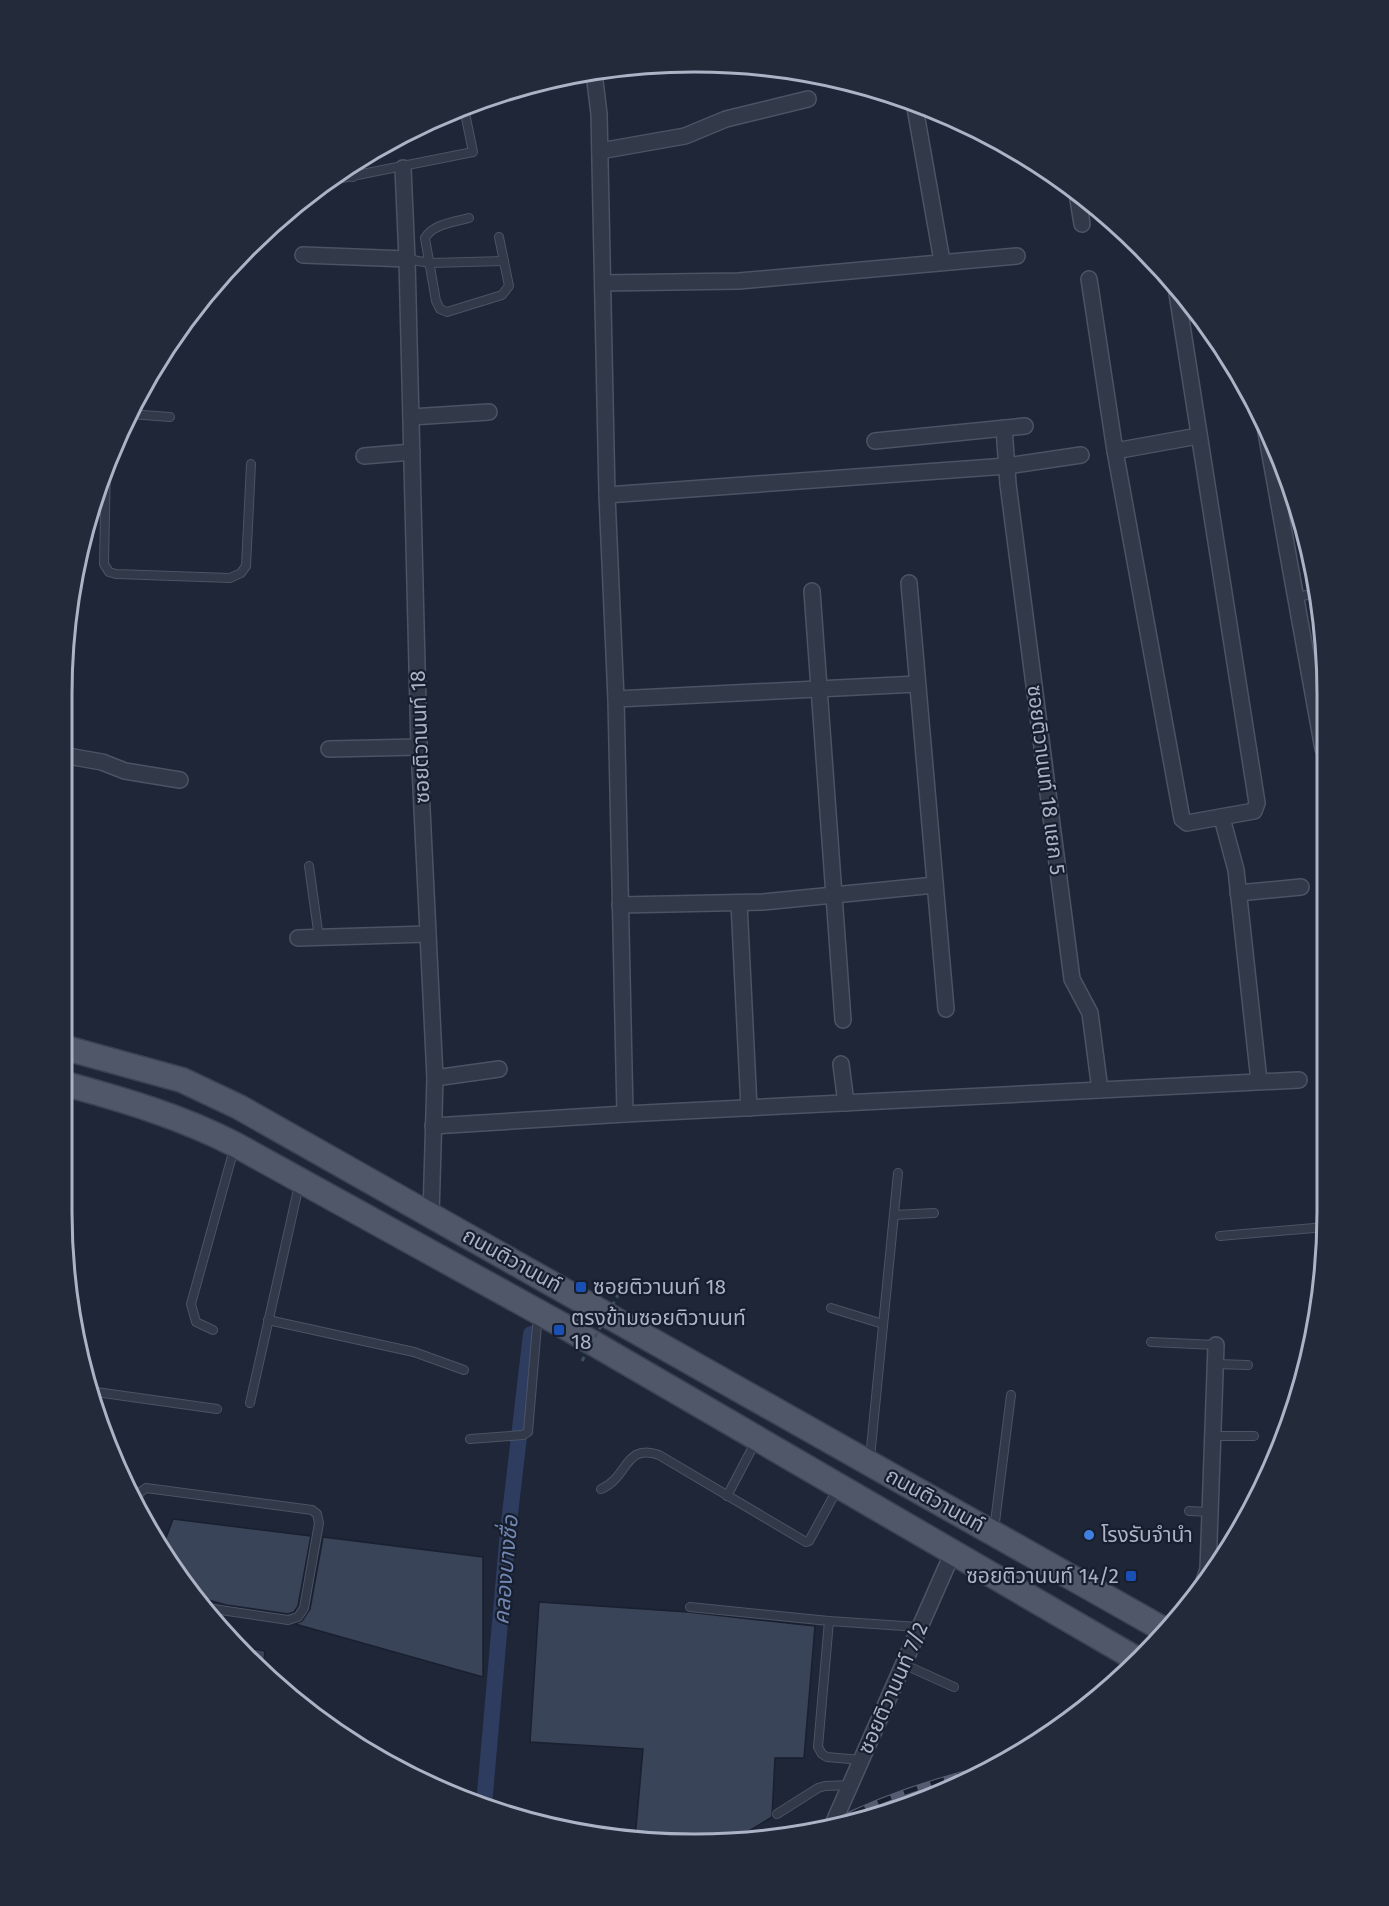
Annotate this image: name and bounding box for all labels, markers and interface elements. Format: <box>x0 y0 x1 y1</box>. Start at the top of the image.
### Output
street label: ซอยติวานนท์ 18 <box>405 670 435 804</box>
street label: ซอยติวานนท์ 18 แยก 5 <box>1021 684 1071 876</box>
street label: ถนนติวานนท์ <box>458 1222 566 1298</box>
place label: ซอยติวานนท์ 18 <box>593 1274 726 1300</box>
marker: ซอยติวานนท์ 18 <box>574 1280 588 1294</box>
place label: ตรงข้ามซอยติวานนท์ 18 <box>571 1305 746 1355</box>
marker: ตรงข้ามซอยติวานนท์ 18 <box>552 1323 566 1337</box>
street label: ถนนติวานนท์ <box>881 1462 989 1538</box>
water label: คลองบางซื่อ <box>485 1513 524 1626</box>
place label: โรงรับจำนำ <box>1101 1522 1193 1548</box>
marker: โรงรับจำนำ <box>1082 1528 1096 1542</box>
place label: ซอยติวานนท์ 14/2 <box>966 1563 1119 1589</box>
marker: ซอยติวานนท์ 14/2 <box>1124 1569 1138 1583</box>
street label: ซอยติวานนท์ 7/2 <box>852 1618 934 1758</box>

